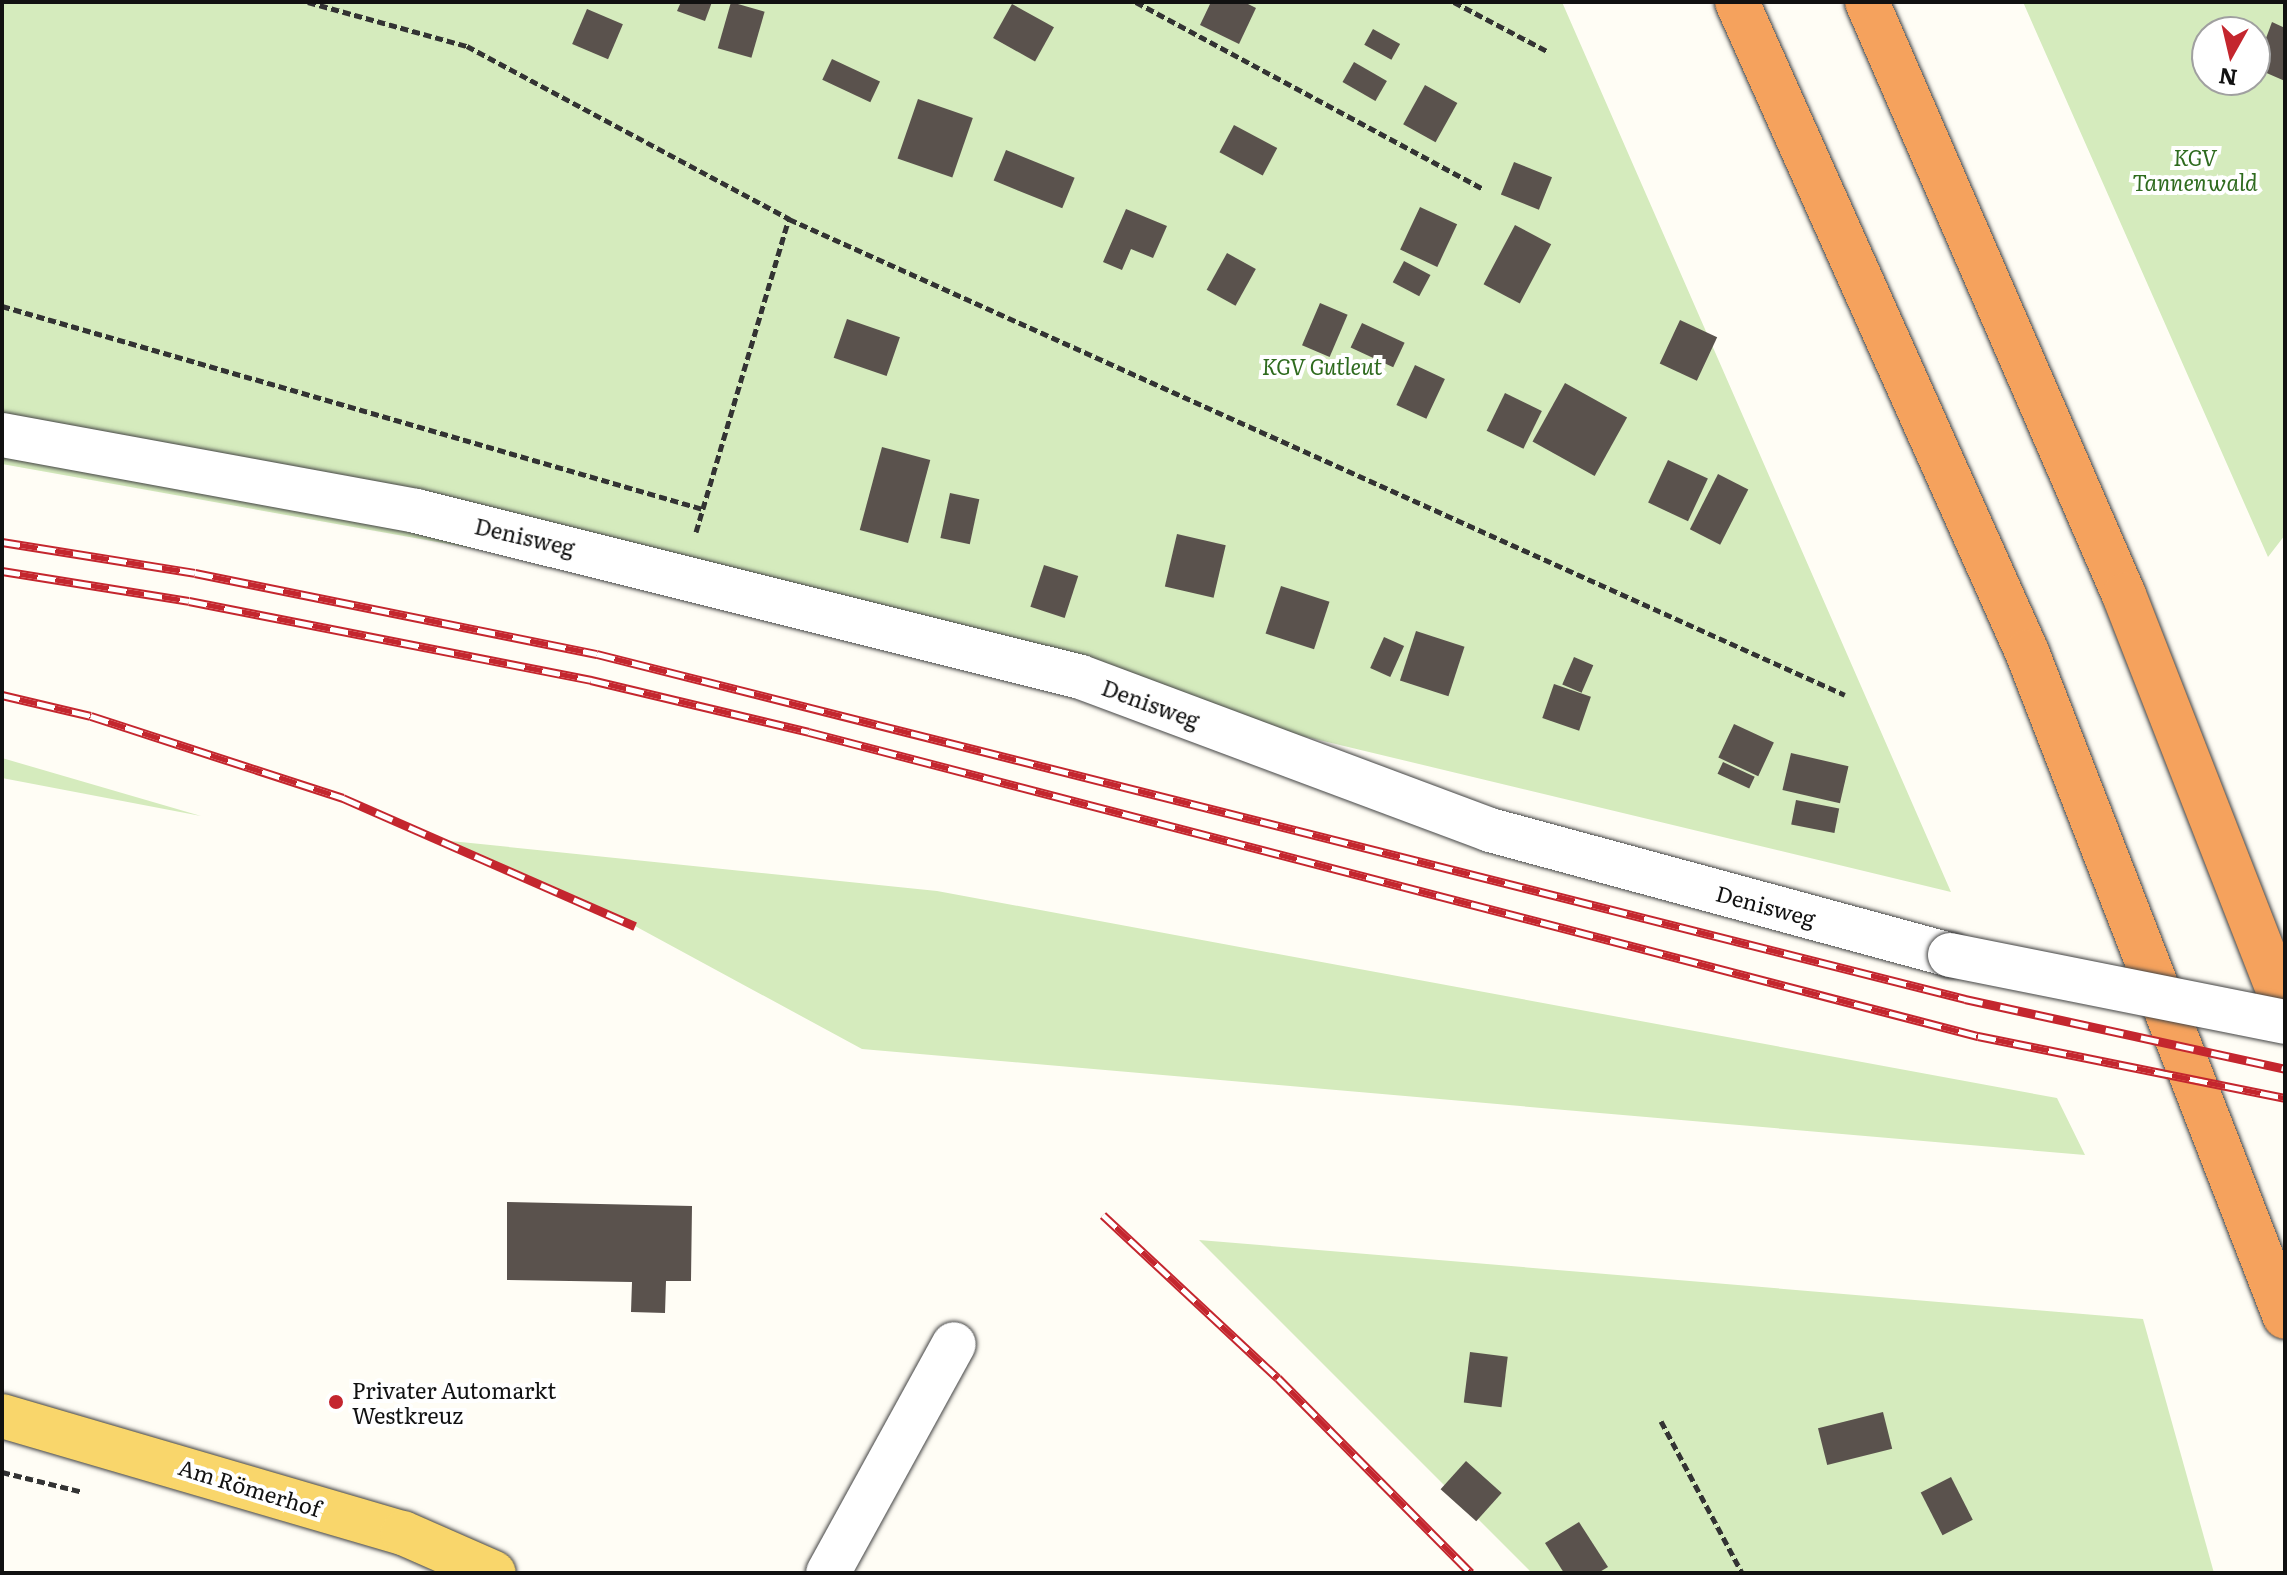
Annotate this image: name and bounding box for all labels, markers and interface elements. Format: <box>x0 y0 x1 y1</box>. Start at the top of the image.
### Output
north arrow <box>2191 16 2271 96</box>
text: N <box>2216 61 2239 96</box>
park label: KGV Tannenwald <box>2132 143 2258 194</box>
park label: KGV Gutleut <box>1262 353 1382 379</box>
street label: Denisweg <box>472 512 578 560</box>
street label: Denisweg <box>1098 673 1204 733</box>
street label: Denisweg <box>1713 879 1819 931</box>
place label: Privater Automarkt Westkreuz <box>352 1376 556 1428</box>
marker: Privater Automarkt Westkreuz <box>327 1393 345 1411</box>
street label: Am Römerhof <box>176 1453 324 1521</box>

